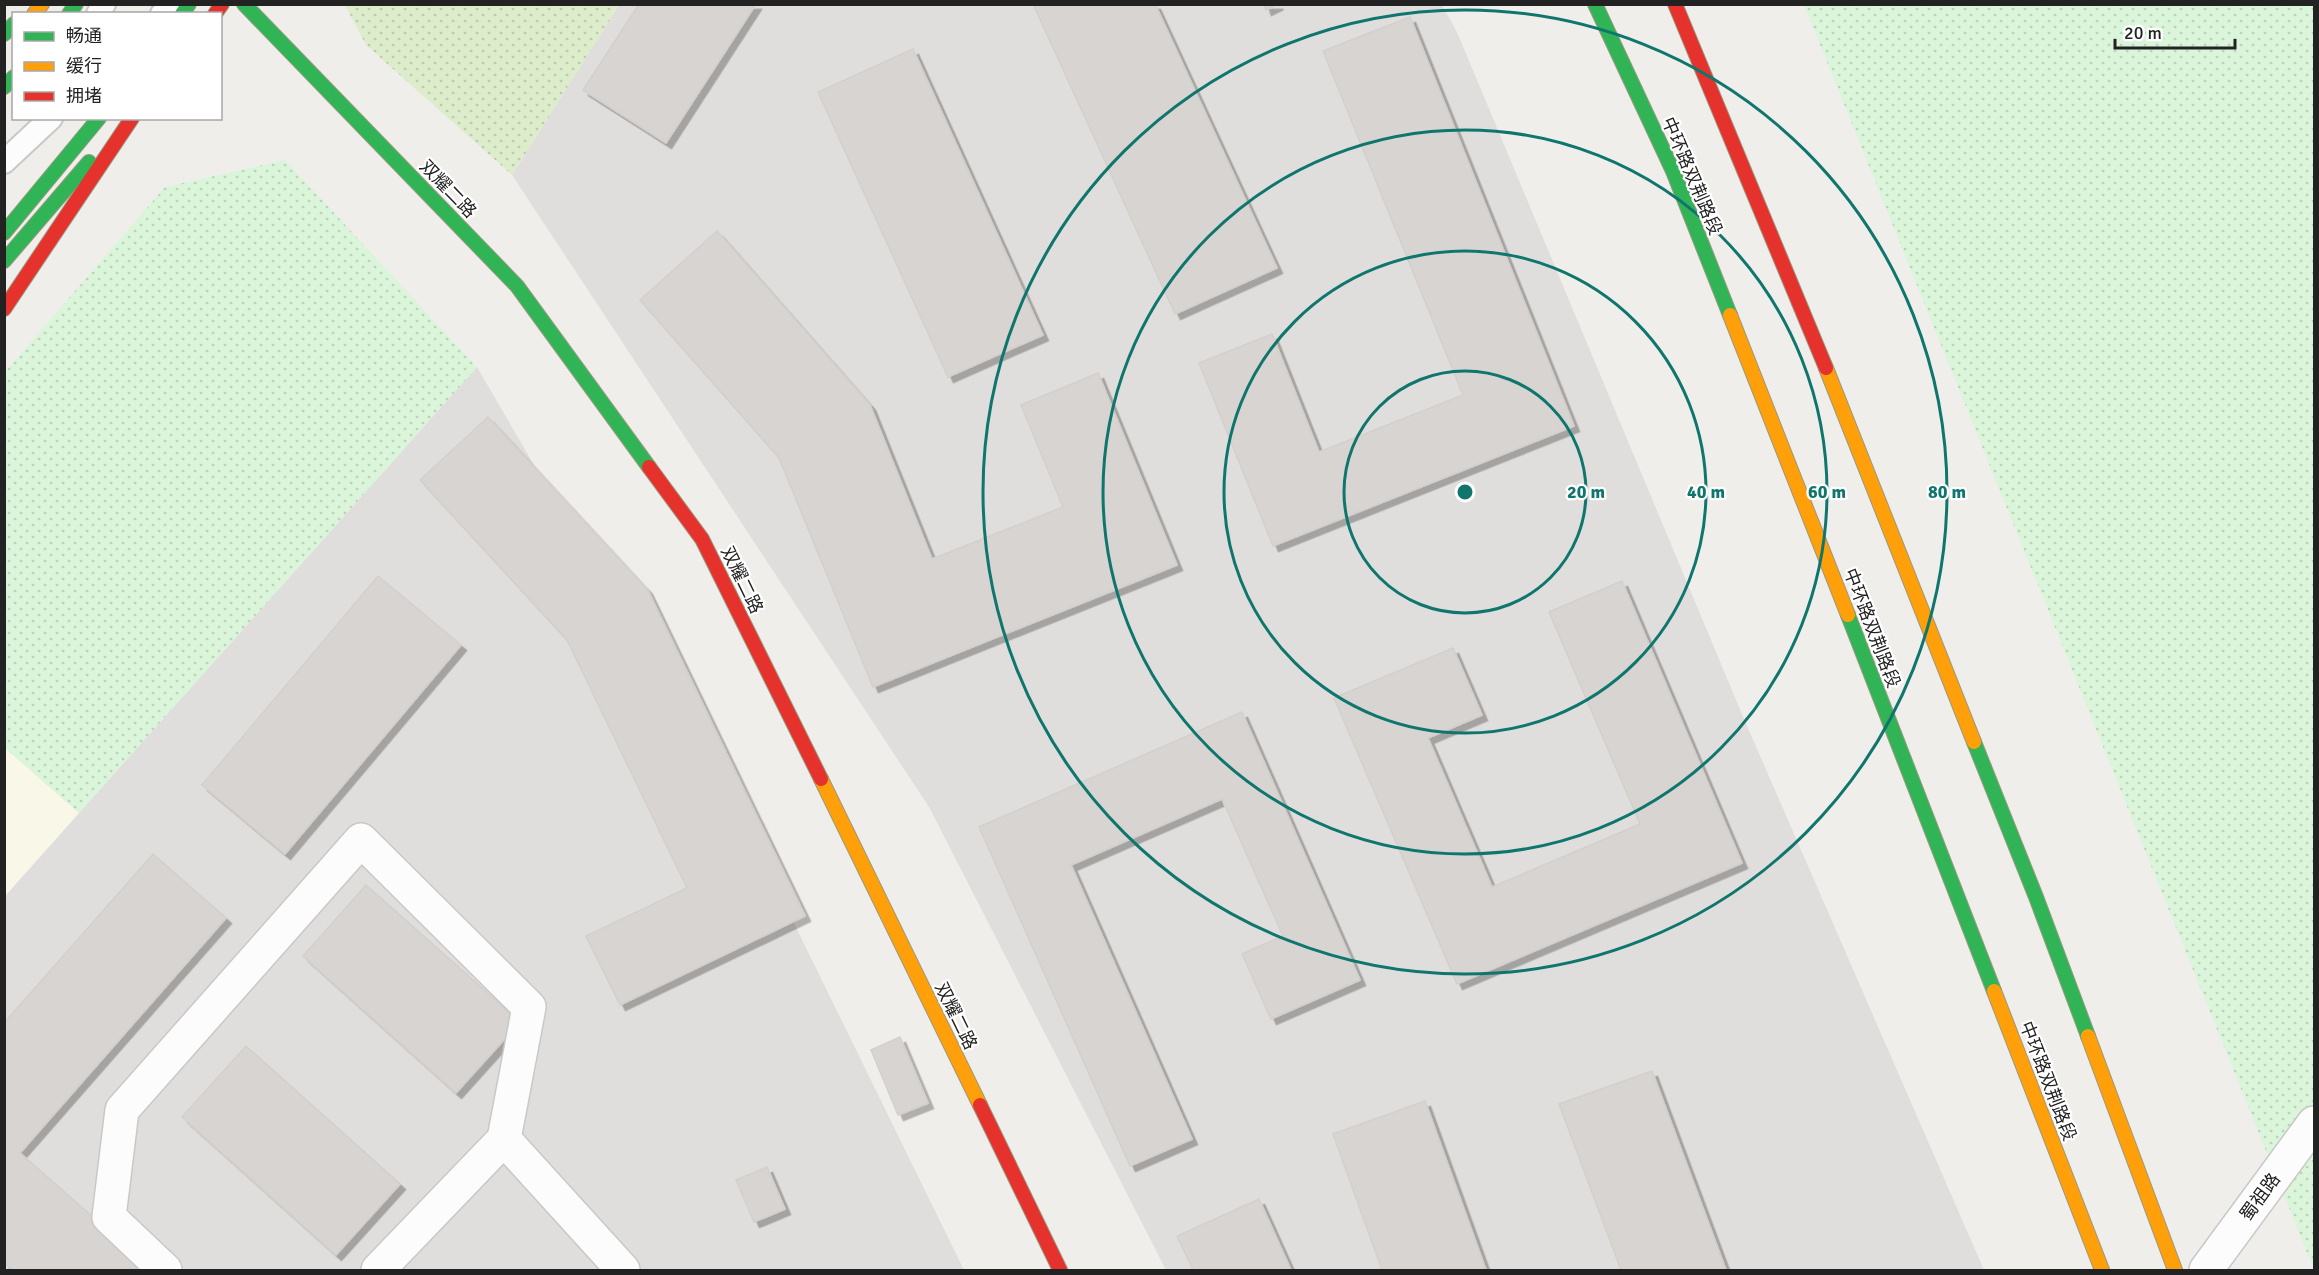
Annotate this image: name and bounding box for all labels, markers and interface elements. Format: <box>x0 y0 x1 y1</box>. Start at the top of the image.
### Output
legend <box>12 12 222 120</box>
scale bar <box>2115 12 2235 50</box>
text: 20 m <box>2124 22 2162 44</box>
text: 畅通 <box>66 25 102 47</box>
text: 缓行 <box>66 55 102 77</box>
text: 拥堵 <box>66 85 102 107</box>
street label: 中环路双荆路段 <box>1657 114 1727 238</box>
street label: 双耀二路 <box>415 155 481 223</box>
text: 20 m <box>1567 481 1605 503</box>
text: 40 m <box>1687 481 1725 503</box>
text: 60 m <box>1808 481 1846 503</box>
text: 80 m <box>1928 481 1966 503</box>
centre of rings <box>1455 482 1475 502</box>
street label: 双耀二路 <box>716 543 768 617</box>
street label: 中环路双荆路段 <box>1839 565 1905 691</box>
street label: 双耀二路 <box>930 979 982 1053</box>
street label: 中环路双荆路段 <box>2015 1018 2081 1144</box>
street label: 蜀祖路 <box>2235 1169 2285 1225</box>

